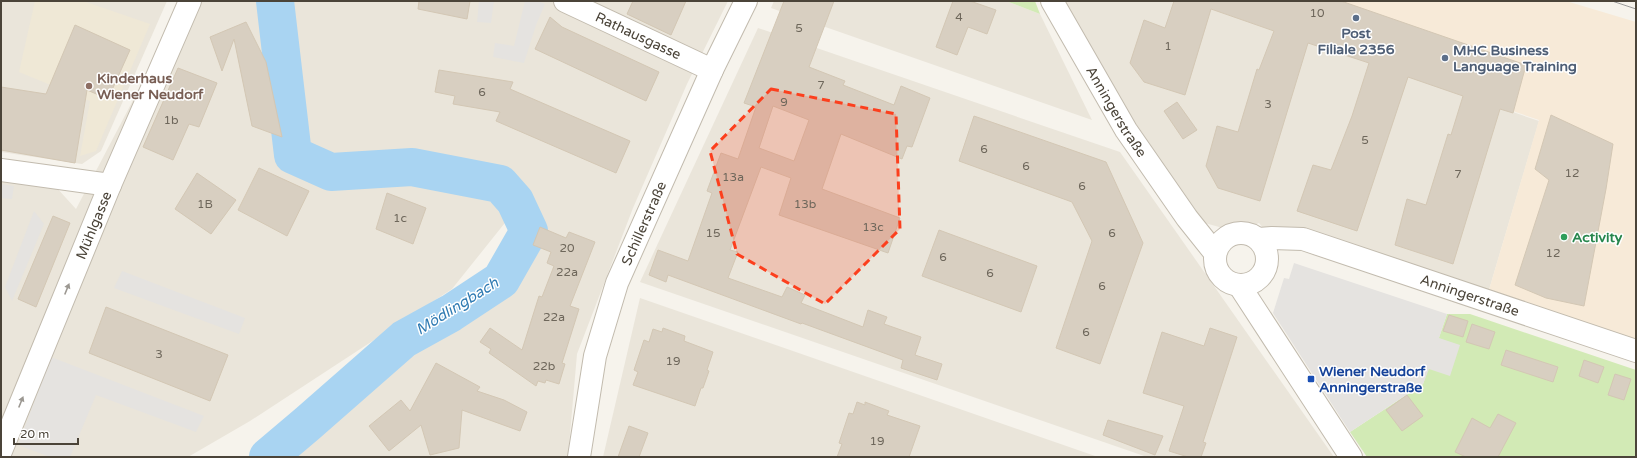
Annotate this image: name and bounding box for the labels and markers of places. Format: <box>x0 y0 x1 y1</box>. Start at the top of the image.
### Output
marker: Post Filiale 2356 <box>1351 13 1361 23</box>
place label: Post Filiale 2356 <box>1318 25 1395 58</box>
place label: MHC Business Language Training <box>1453 42 1577 75</box>
marker: MHC Business Language Training <box>1440 53 1450 63</box>
place label: Kinderhaus Wiener Neudorf <box>97 70 204 103</box>
marker: Kinderhaus Wiener Neudorf <box>84 81 94 91</box>
place label: Activity <box>1572 229 1623 246</box>
marker: Activity <box>1559 232 1569 242</box>
place label: Wiener Neudorf Anningerstraße <box>1319 363 1426 396</box>
marker: Wiener Neudorf Anningerstraße <box>1306 374 1316 384</box>

